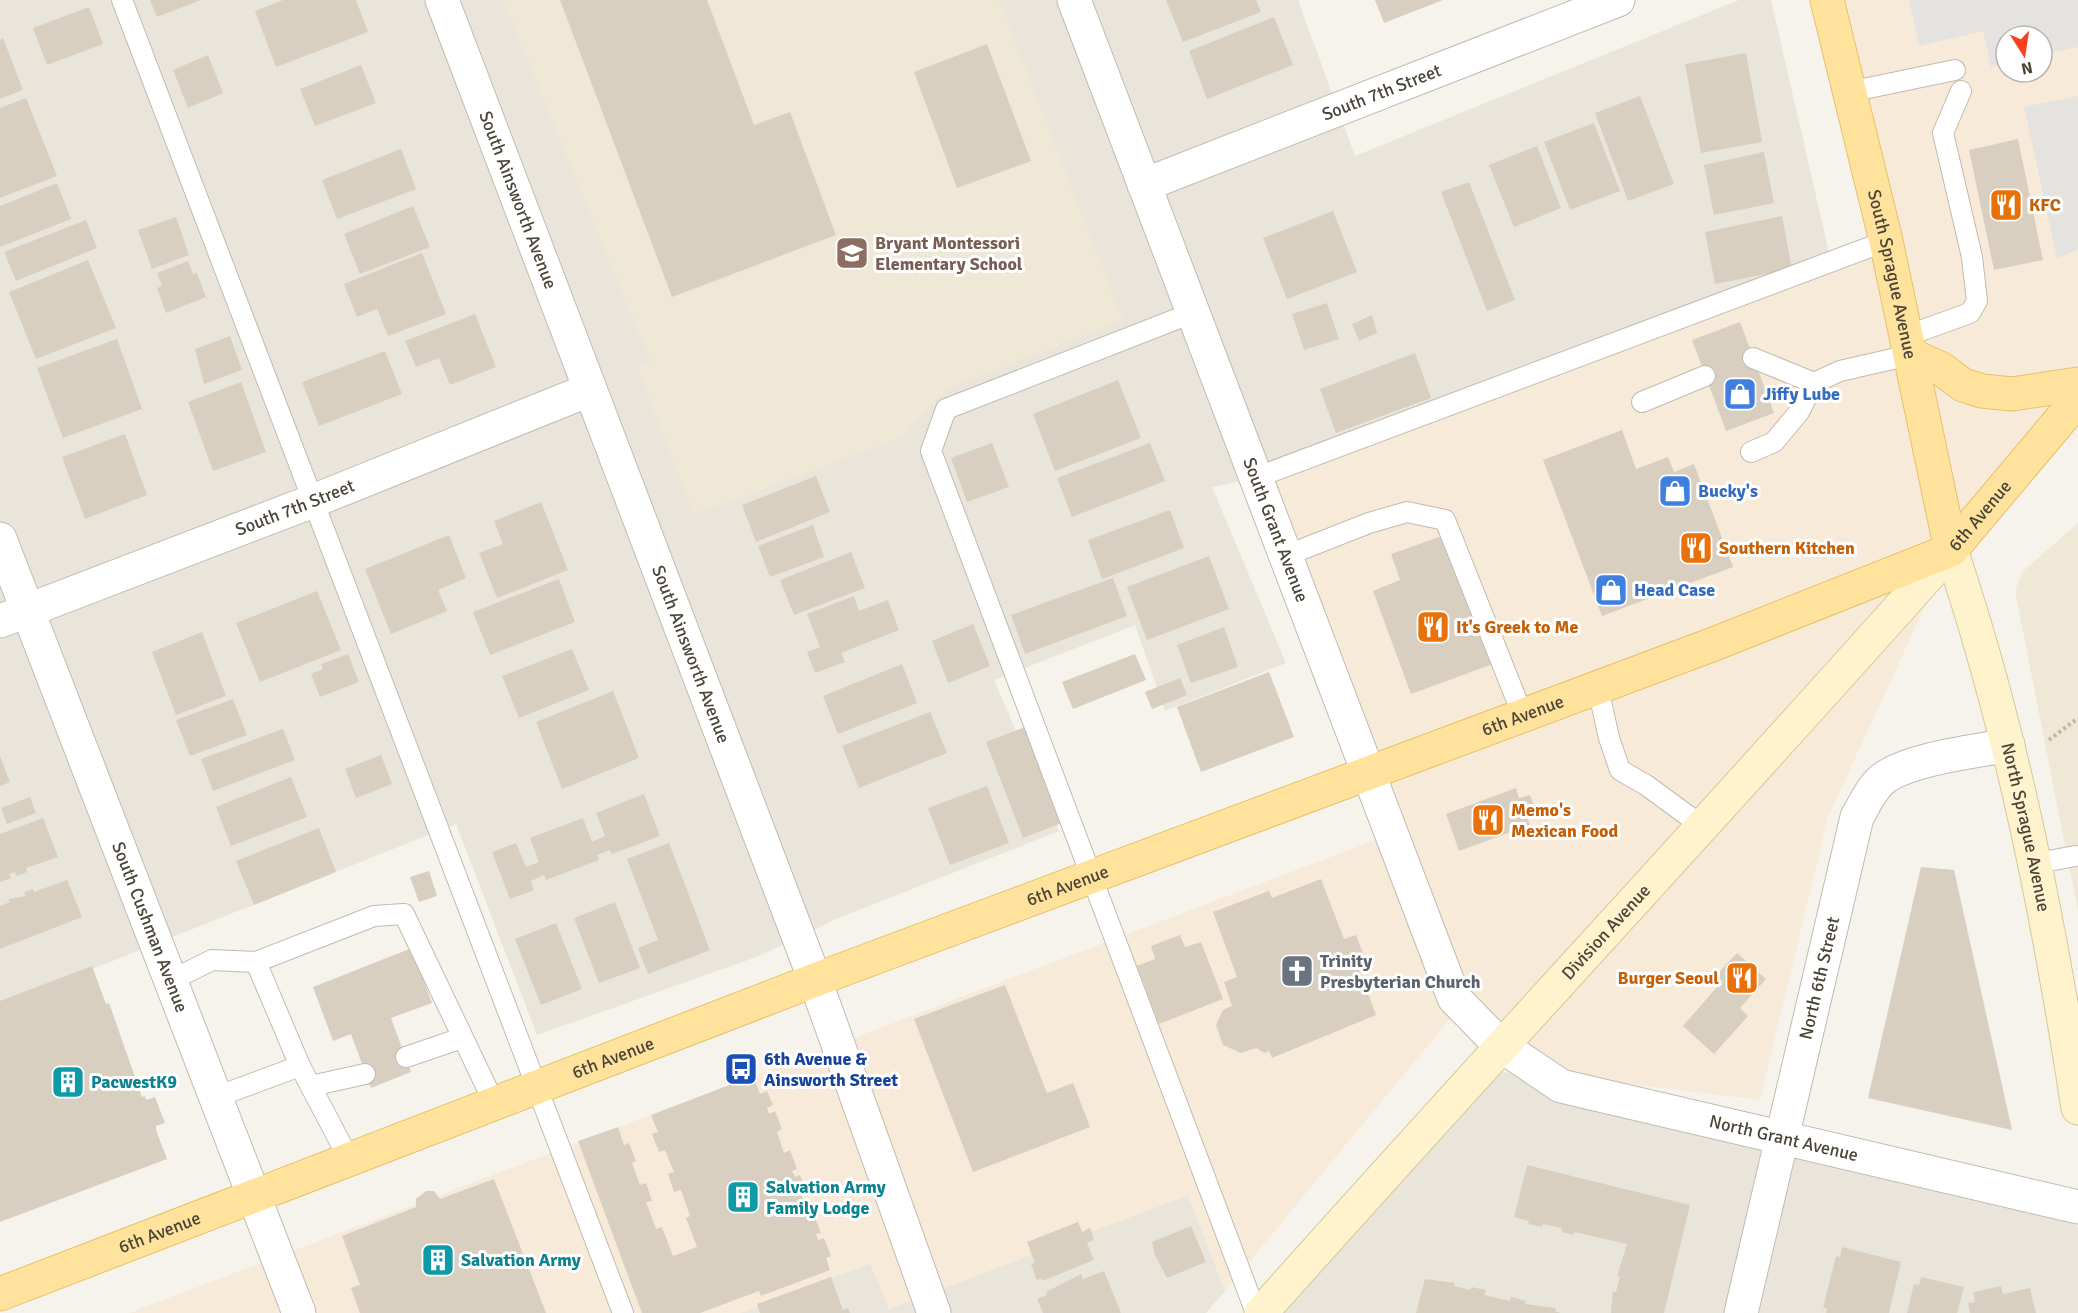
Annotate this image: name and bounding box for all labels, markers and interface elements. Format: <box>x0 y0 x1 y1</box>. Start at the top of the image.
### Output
north arrow <box>1994 24 2054 84</box>
text: N <box>2019 57 2034 79</box>
street label: South 7th Street <box>1319 59 1444 125</box>
street label: South Ainsworth Avenue <box>474 108 562 292</box>
street label: South Sprague Avenue <box>1863 187 1922 361</box>
restaurant icon: KFC <box>1988 187 2024 223</box>
place label: KFC <box>2029 194 2061 216</box>
place label: Bryant Montessori Elementary School <box>875 232 1023 275</box>
school or university icon: Bryant Montessori Elementary School <box>834 235 870 271</box>
shop icon: Jiffy Lube <box>1722 376 1758 412</box>
place label: Jiffy Lube <box>1763 383 1840 405</box>
street label: South Grant Avenue <box>1238 454 1313 605</box>
shop icon: Bucky's <box>1657 473 1693 509</box>
street label: South 7th Street <box>232 474 358 541</box>
street label: 6th Avenue <box>1944 476 2016 556</box>
place label: Bucky's <box>1698 480 1758 502</box>
restaurant icon: Southern Kitchen <box>1678 530 1714 566</box>
place label: Southern Kitchen <box>1719 537 1855 559</box>
street label: South Ainsworth Avenue <box>647 562 735 746</box>
shop icon: Head Case <box>1593 572 1629 608</box>
place label: Head Case <box>1634 579 1715 601</box>
restaurant icon: It's Greek to Me <box>1415 609 1451 645</box>
place label: It's Greek to Me <box>1456 616 1578 638</box>
street label: 6th Avenue <box>1479 690 1567 741</box>
street label: North Sprague Avenue <box>1996 740 2055 914</box>
place label: Memo's Mexican Food <box>1511 799 1619 842</box>
restaurant icon: Memo's Mexican Food <box>1470 802 1506 838</box>
street label: South Cushman Avenue <box>107 839 193 1016</box>
street label: 6th Avenue <box>1023 860 1112 911</box>
street label: Division Avenue <box>1557 880 1655 984</box>
street label: North 6th Street <box>1794 914 1844 1042</box>
place label: Trinity Presbyterian Church <box>1320 950 1481 993</box>
church icon: Trinity Presbyterian Church <box>1279 953 1315 989</box>
restaurant icon: Burger Seoul <box>1724 960 1760 996</box>
place label: Burger Seoul <box>1618 967 1719 989</box>
street label: 6th Avenue <box>569 1032 657 1084</box>
place label: 6th Avenue & Ainsworth Street <box>764 1048 898 1091</box>
bus stop icon: 6th Avenue & Ainsworth Street <box>723 1051 759 1087</box>
building icon: PacwestK9 <box>50 1064 86 1100</box>
place label: PacwestK9 <box>91 1071 177 1093</box>
street label: North Grant Avenue <box>1707 1110 1861 1166</box>
place label: Salvation Army Family Lodge <box>766 1176 886 1219</box>
building icon: Salvation Army Family Lodge <box>725 1179 761 1215</box>
street label: 6th Avenue <box>115 1207 204 1258</box>
building icon: Salvation Army <box>420 1242 456 1278</box>
place label: Salvation Army <box>461 1249 581 1271</box>

